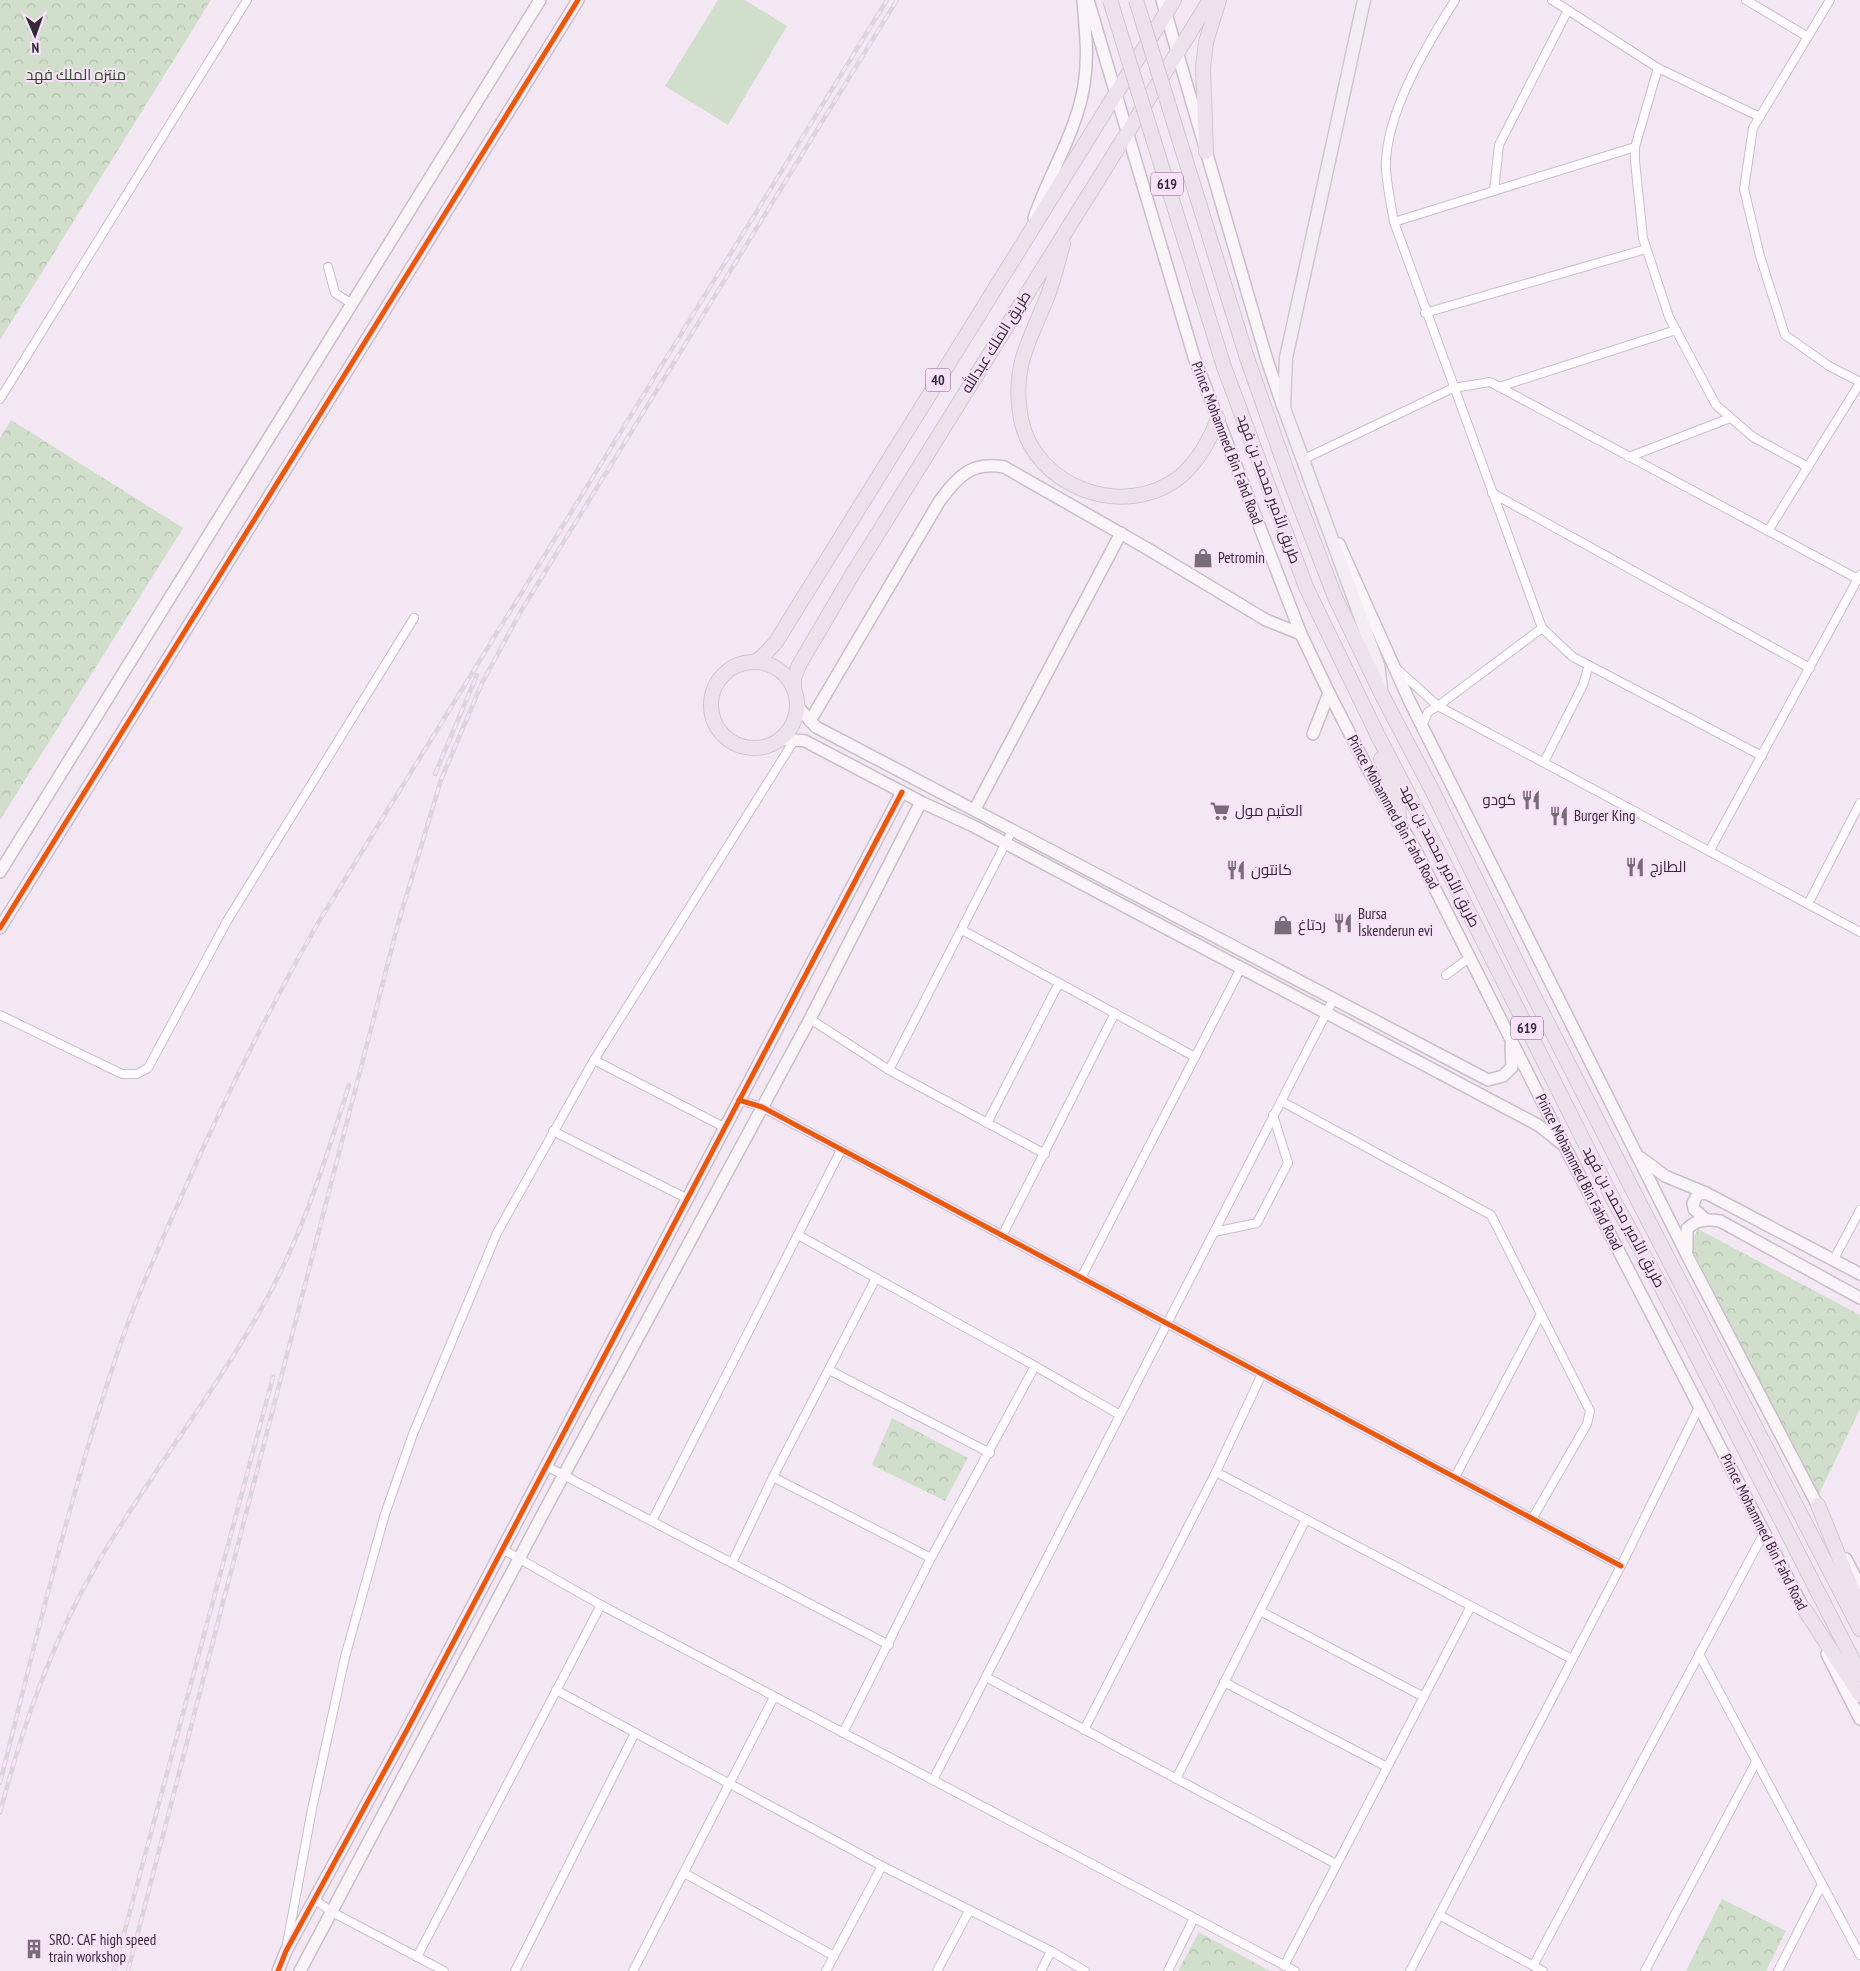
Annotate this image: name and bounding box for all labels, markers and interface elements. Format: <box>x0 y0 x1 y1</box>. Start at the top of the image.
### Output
north arrow <box>10 10 60 60</box>
text: N <box>31 39 40 57</box>
park label: منتزه الملك فهد <box>26 65 126 85</box>
road number: 619 <box>1151 172 1183 195</box>
street label: طريق الملك عبدالله <box>957 287 1035 397</box>
street label: Prince Mohammed Bin Fahd Road <box>1188 359 1267 527</box>
road number: 40 <box>926 368 950 392</box>
street label: طريق الأمير محمد بن فهد <box>1233 412 1305 566</box>
shop icon: Petromin <box>1192 547 1214 569</box>
place label: Petromin <box>1218 548 1265 567</box>
street label: Prince Mohammed Bin Fahd Road <box>1343 732 1444 892</box>
street label: طريق الأمير محمد بن فهد <box>1395 781 1485 931</box>
restaurant icon: كودو <box>1520 789 1542 811</box>
place label: كودو <box>1483 790 1516 809</box>
supermarket icon: العثيم مول <box>1209 800 1231 822</box>
place label: العثيم مول <box>1235 801 1303 821</box>
restaurant icon: Burger King <box>1548 805 1570 827</box>
place label: Burger King <box>1574 806 1635 825</box>
restaurant icon: الطازج <box>1624 856 1646 878</box>
place label: الطازج <box>1650 857 1686 878</box>
restaurant icon: كانتون <box>1225 859 1247 881</box>
place label: كانتون <box>1251 860 1292 880</box>
place label: Bursa İskenderun evi <box>1358 904 1433 940</box>
restaurant icon: Bursa İskenderun evi <box>1332 912 1354 934</box>
shop icon: ردتاغ <box>1272 914 1294 936</box>
place label: ردتاغ <box>1298 915 1326 936</box>
road number: 619 <box>1511 1016 1543 1040</box>
street label: Prince Mohammed Bin Fahd Road <box>1532 1090 1627 1253</box>
street label: طريق الأمير محمد بن فهد <box>1578 1143 1670 1291</box>
street label: Prince Mohammed Bin Fahd Road <box>1717 1450 1812 1613</box>
place label: SRO: CAF high speed train workshop <box>49 1930 156 1966</box>
building icon: SRO: CAF high speed train workshop <box>23 1938 45 1960</box>

